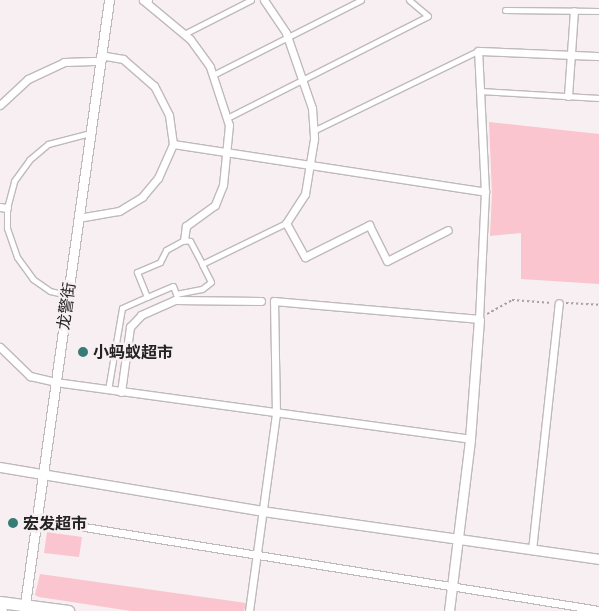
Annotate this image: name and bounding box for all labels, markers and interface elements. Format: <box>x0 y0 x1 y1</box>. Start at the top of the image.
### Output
street label: 龙警街 <box>53 281 79 331</box>
place label: 小蚂蚁超市 <box>93 342 173 362</box>
marker: 小蚂蚁超市 <box>77 346 89 358</box>
place label: 宏发超市 <box>23 513 87 533</box>
marker: 宏发超市 <box>7 517 19 529</box>

